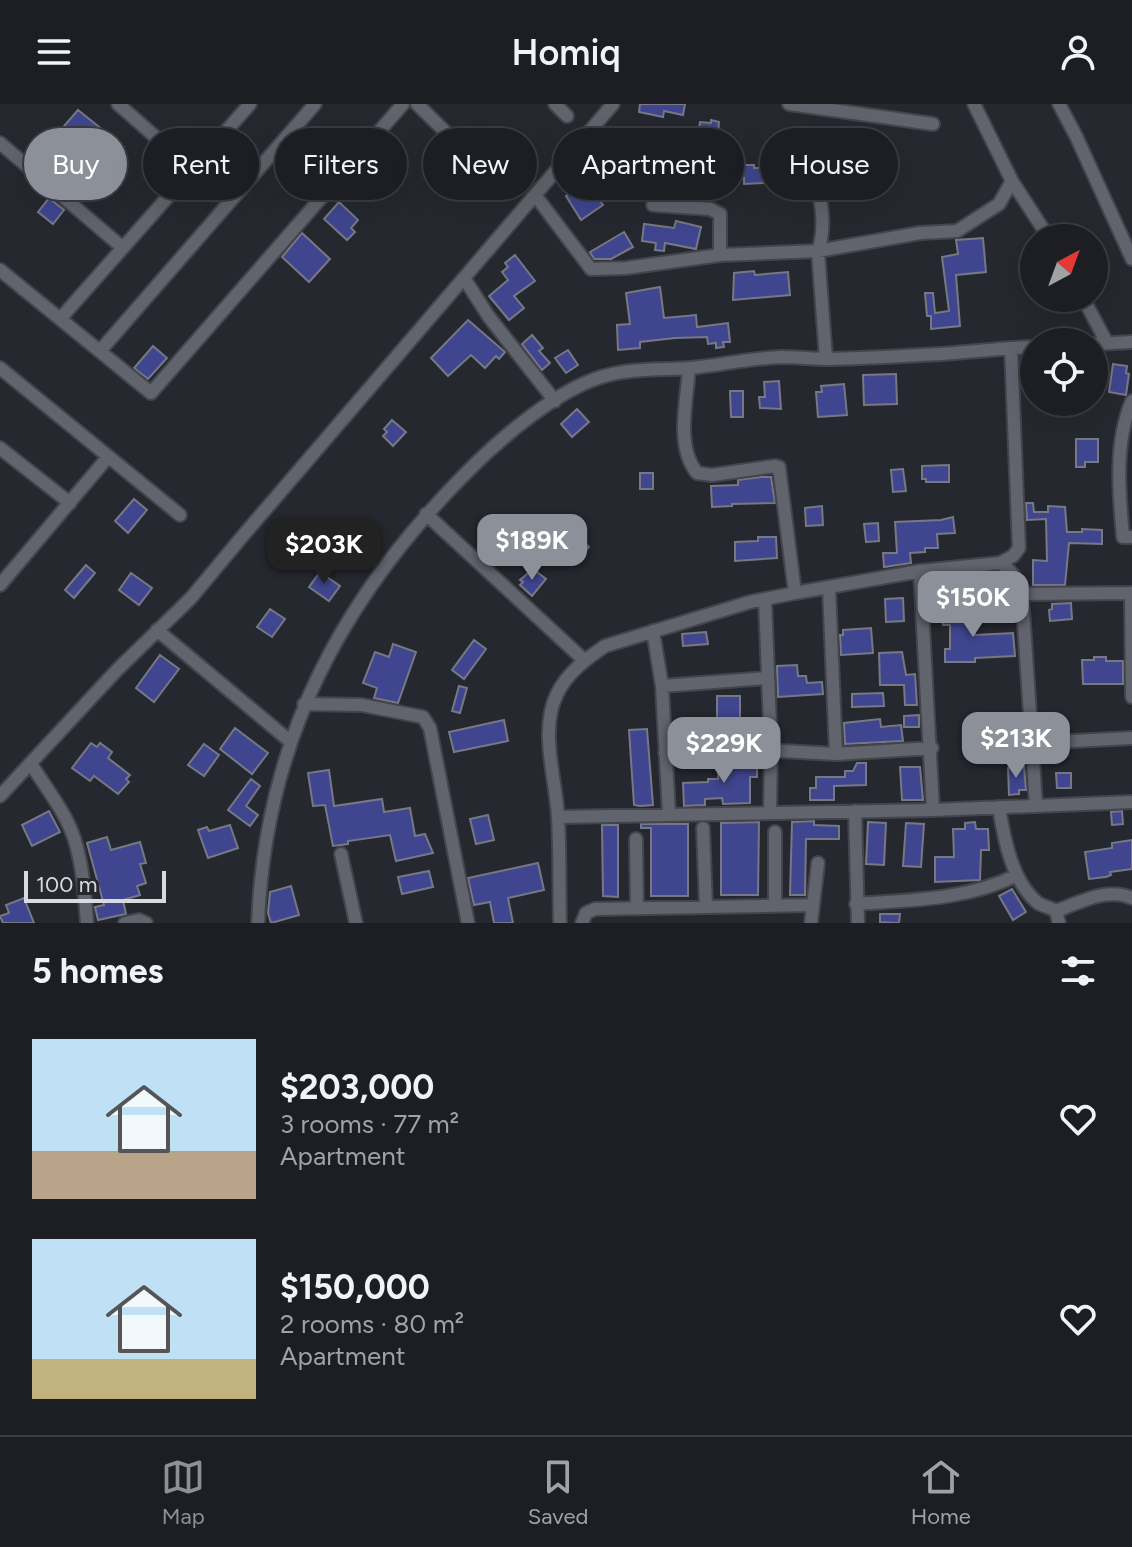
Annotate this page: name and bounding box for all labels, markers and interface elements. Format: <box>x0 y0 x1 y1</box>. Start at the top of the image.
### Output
icon: menu <box>32 30 76 74</box>
icon: person <box>1056 30 1100 74</box>
text: Homiq <box>511 31 621 74</box>
chip: Buy <box>24 128 127 200</box>
chip: Rent <box>143 128 259 200</box>
chip: Filters <box>275 128 407 200</box>
chip: New <box>423 128 537 200</box>
chip: Apartment <box>553 128 744 200</box>
chip: House <box>760 128 898 200</box>
north arrow <box>1020 224 1108 312</box>
map controls <box>1020 224 1108 416</box>
button: locate <box>1020 328 1108 416</box>
pin: $189K <box>476 514 588 582</box>
pin: $203K <box>268 518 380 586</box>
text: $189K <box>495 524 569 556</box>
text: $203K <box>285 528 363 560</box>
pin: $150K <box>917 571 1029 639</box>
text: $150K <box>936 581 1010 613</box>
pin: $213K <box>960 712 1072 780</box>
pin: $229K <box>668 717 780 785</box>
text: $213K <box>980 722 1052 754</box>
text: $229K <box>686 727 762 759</box>
scale bar <box>24 867 166 903</box>
text: 100 m <box>36 871 97 898</box>
icon: filters <box>1056 949 1100 993</box>
text: 5 homes <box>32 951 163 992</box>
text: $203,000 <box>280 1067 434 1108</box>
icon: home <box>96 1071 192 1167</box>
icon: heart <box>1056 1097 1100 1141</box>
text: 3 rooms · 77 m² <box>280 1108 459 1140</box>
text: Apartment <box>280 1140 406 1172</box>
text: $150,000 <box>280 1267 430 1308</box>
icon: home <box>96 1271 192 1367</box>
icon: heart <box>1056 1297 1100 1341</box>
text: 2 rooms · 80 m² <box>280 1308 464 1340</box>
text: Apartment <box>280 1340 406 1372</box>
tab: Map <box>161 1455 205 1530</box>
tab: Saved <box>528 1455 588 1530</box>
tab: Home <box>911 1455 971 1530</box>

